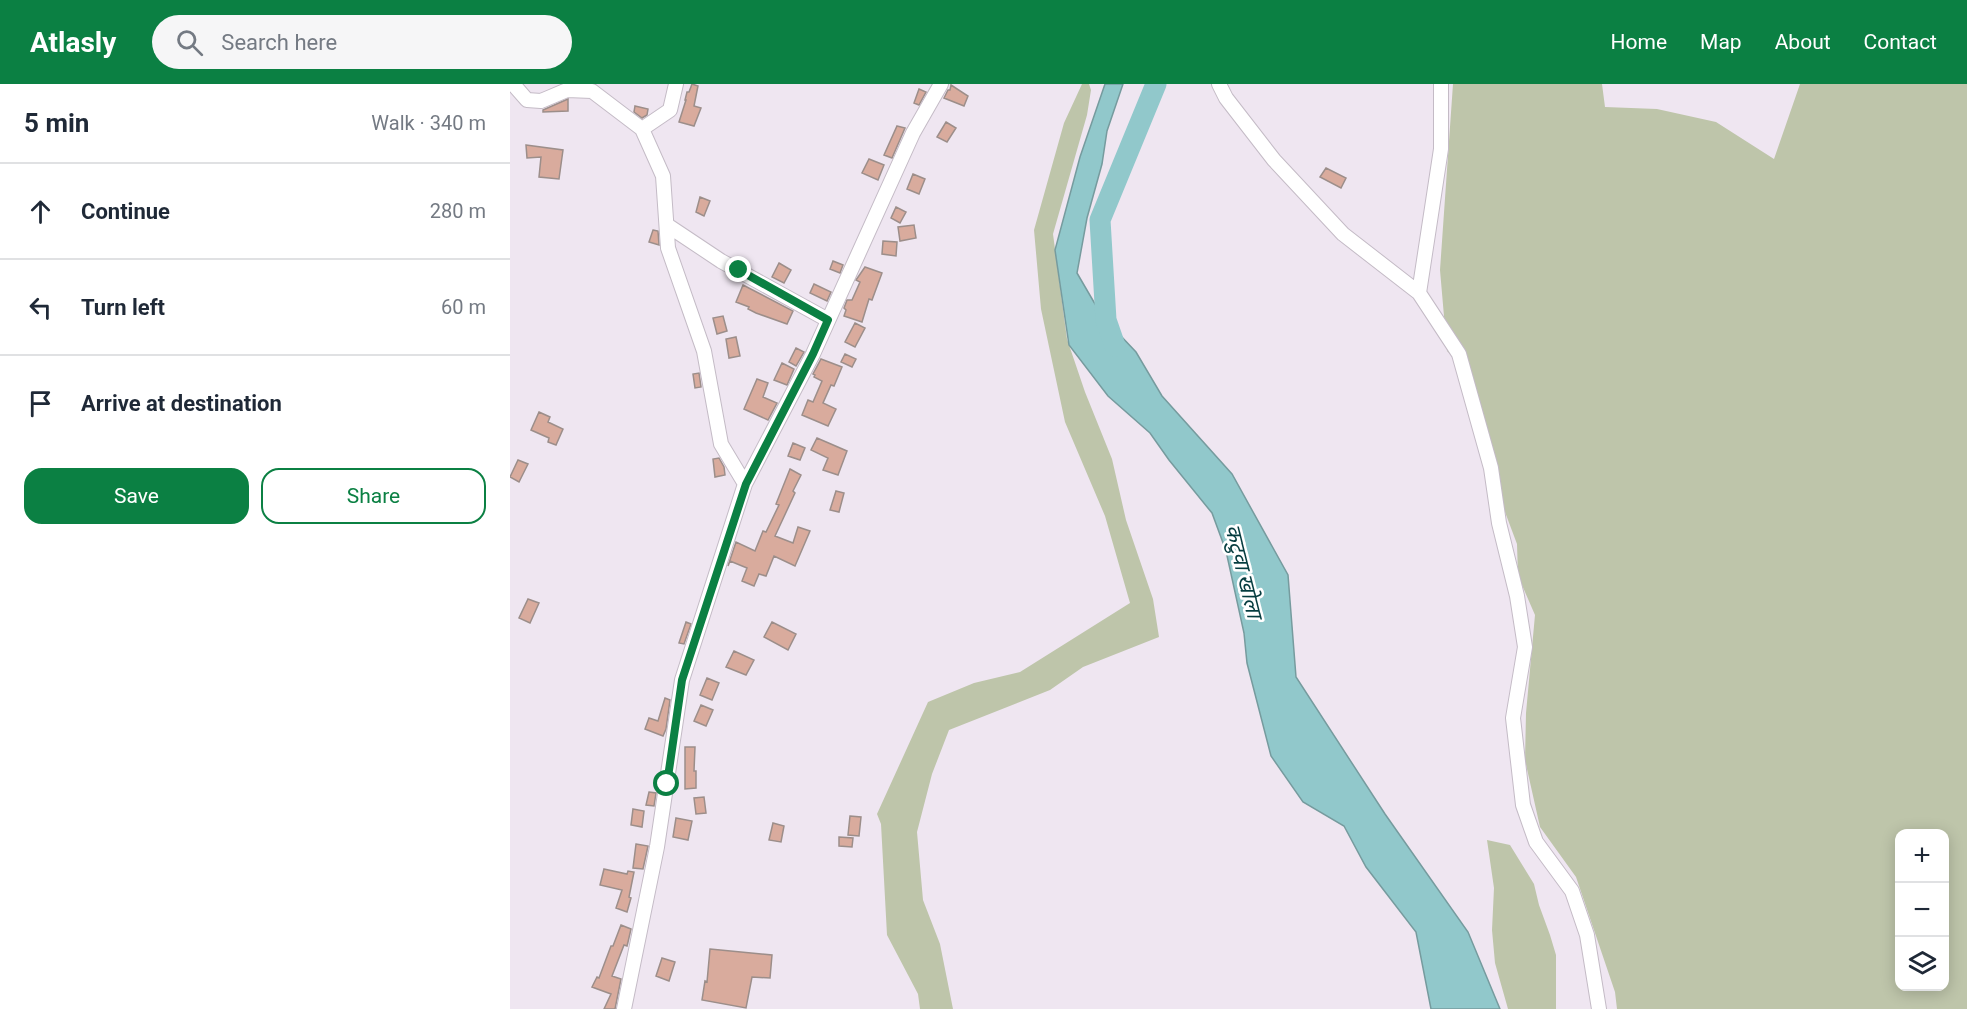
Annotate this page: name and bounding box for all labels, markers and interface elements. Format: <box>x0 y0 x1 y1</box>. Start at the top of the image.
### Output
search box <box>152 15 572 69</box>
text: Atlasly <box>30 26 116 59</box>
icon: search <box>173 26 206 59</box>
text: Search here <box>221 30 337 55</box>
text: Home <box>1611 30 1667 54</box>
text: Map <box>1700 30 1742 54</box>
text: About <box>1775 30 1831 54</box>
text: Contact <box>1864 30 1937 54</box>
text: 5 min <box>24 108 89 138</box>
text: Walk · 340 m <box>371 111 486 135</box>
icon: ahead <box>24 195 57 228</box>
text: Continue <box>81 199 170 224</box>
text: 280 m <box>430 199 486 223</box>
route end <box>725 256 751 282</box>
icon: left <box>24 291 57 324</box>
text: Turn left <box>81 295 165 320</box>
text: 60 m <box>441 295 486 319</box>
icon: arrive <box>24 387 57 420</box>
text: Arrive at destination <box>81 391 282 416</box>
button: Save <box>24 468 249 524</box>
button: Share <box>261 468 486 524</box>
water label: कटुवा खोला <box>1219 522 1268 625</box>
route start <box>653 770 679 796</box>
map controls <box>1895 829 1949 991</box>
button: + <box>1895 829 1949 883</box>
button: − <box>1895 883 1949 937</box>
button: layers <box>1895 937 1949 991</box>

